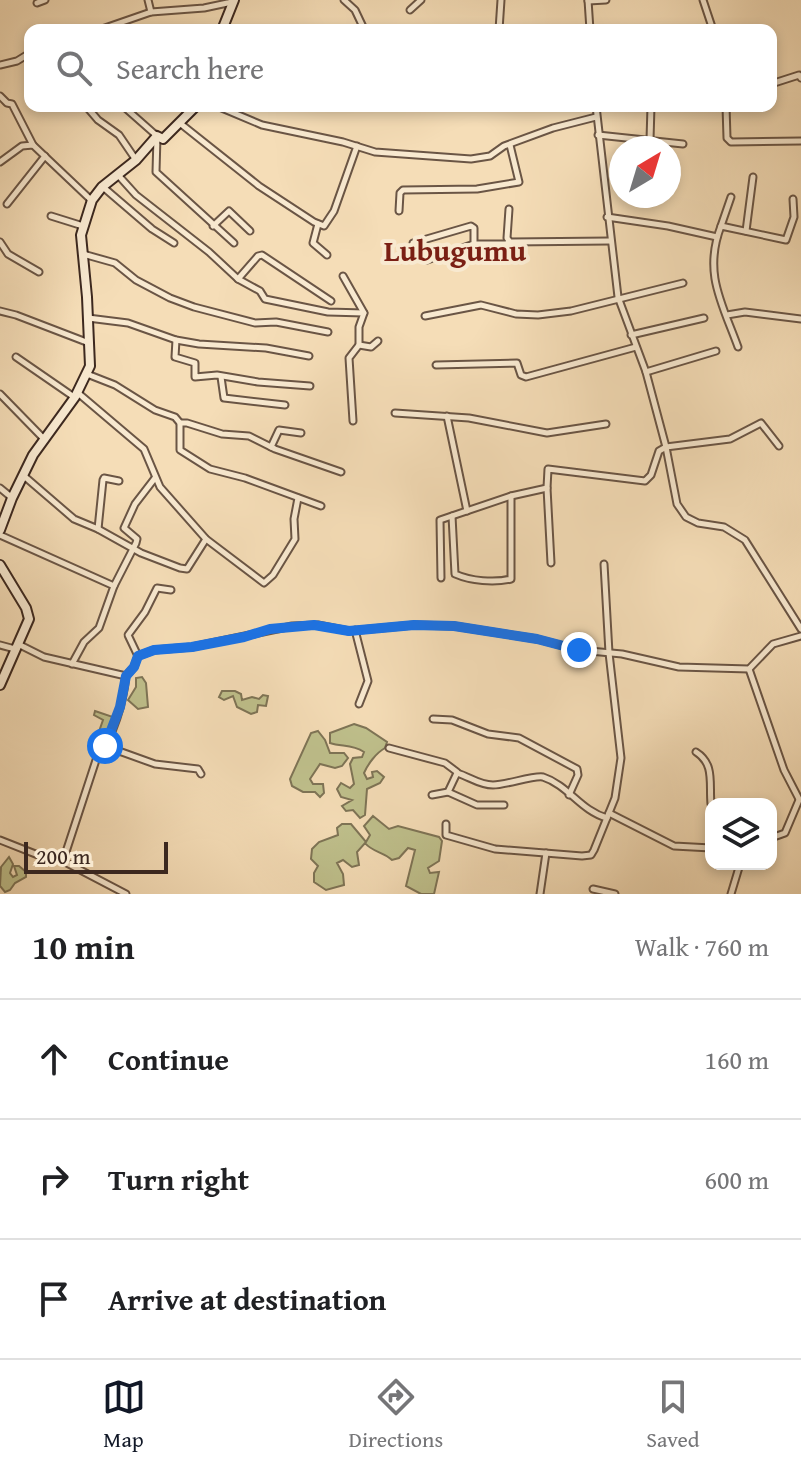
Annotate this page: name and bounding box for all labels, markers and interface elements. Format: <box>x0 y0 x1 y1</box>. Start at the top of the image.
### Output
search box <box>24 24 777 112</box>
icon: search <box>52 46 96 90</box>
text: Search here <box>116 46 264 90</box>
north arrow <box>609 136 681 208</box>
district label: Lubugumu <box>384 228 527 272</box>
route end <box>561 632 597 668</box>
route start <box>87 728 123 764</box>
map controls <box>705 798 777 870</box>
button: layers <box>705 798 777 870</box>
scale bar <box>24 838 168 874</box>
text: 200 m <box>36 840 91 872</box>
text: 10 min <box>32 922 134 971</box>
text: Walk · 760 m <box>635 927 769 966</box>
icon: ahead <box>32 1037 76 1081</box>
text: Continue <box>108 1037 229 1081</box>
text: 160 m <box>704 1040 769 1079</box>
icon: right <box>32 1157 76 1201</box>
text: Turn right <box>108 1157 249 1201</box>
text: 600 m <box>704 1160 769 1199</box>
icon: arrive <box>32 1277 76 1321</box>
text: Arrive at destination <box>108 1277 386 1321</box>
tab: Map <box>102 1375 146 1455</box>
tab: Directions <box>349 1375 443 1455</box>
tab: Saved <box>646 1375 699 1455</box>

